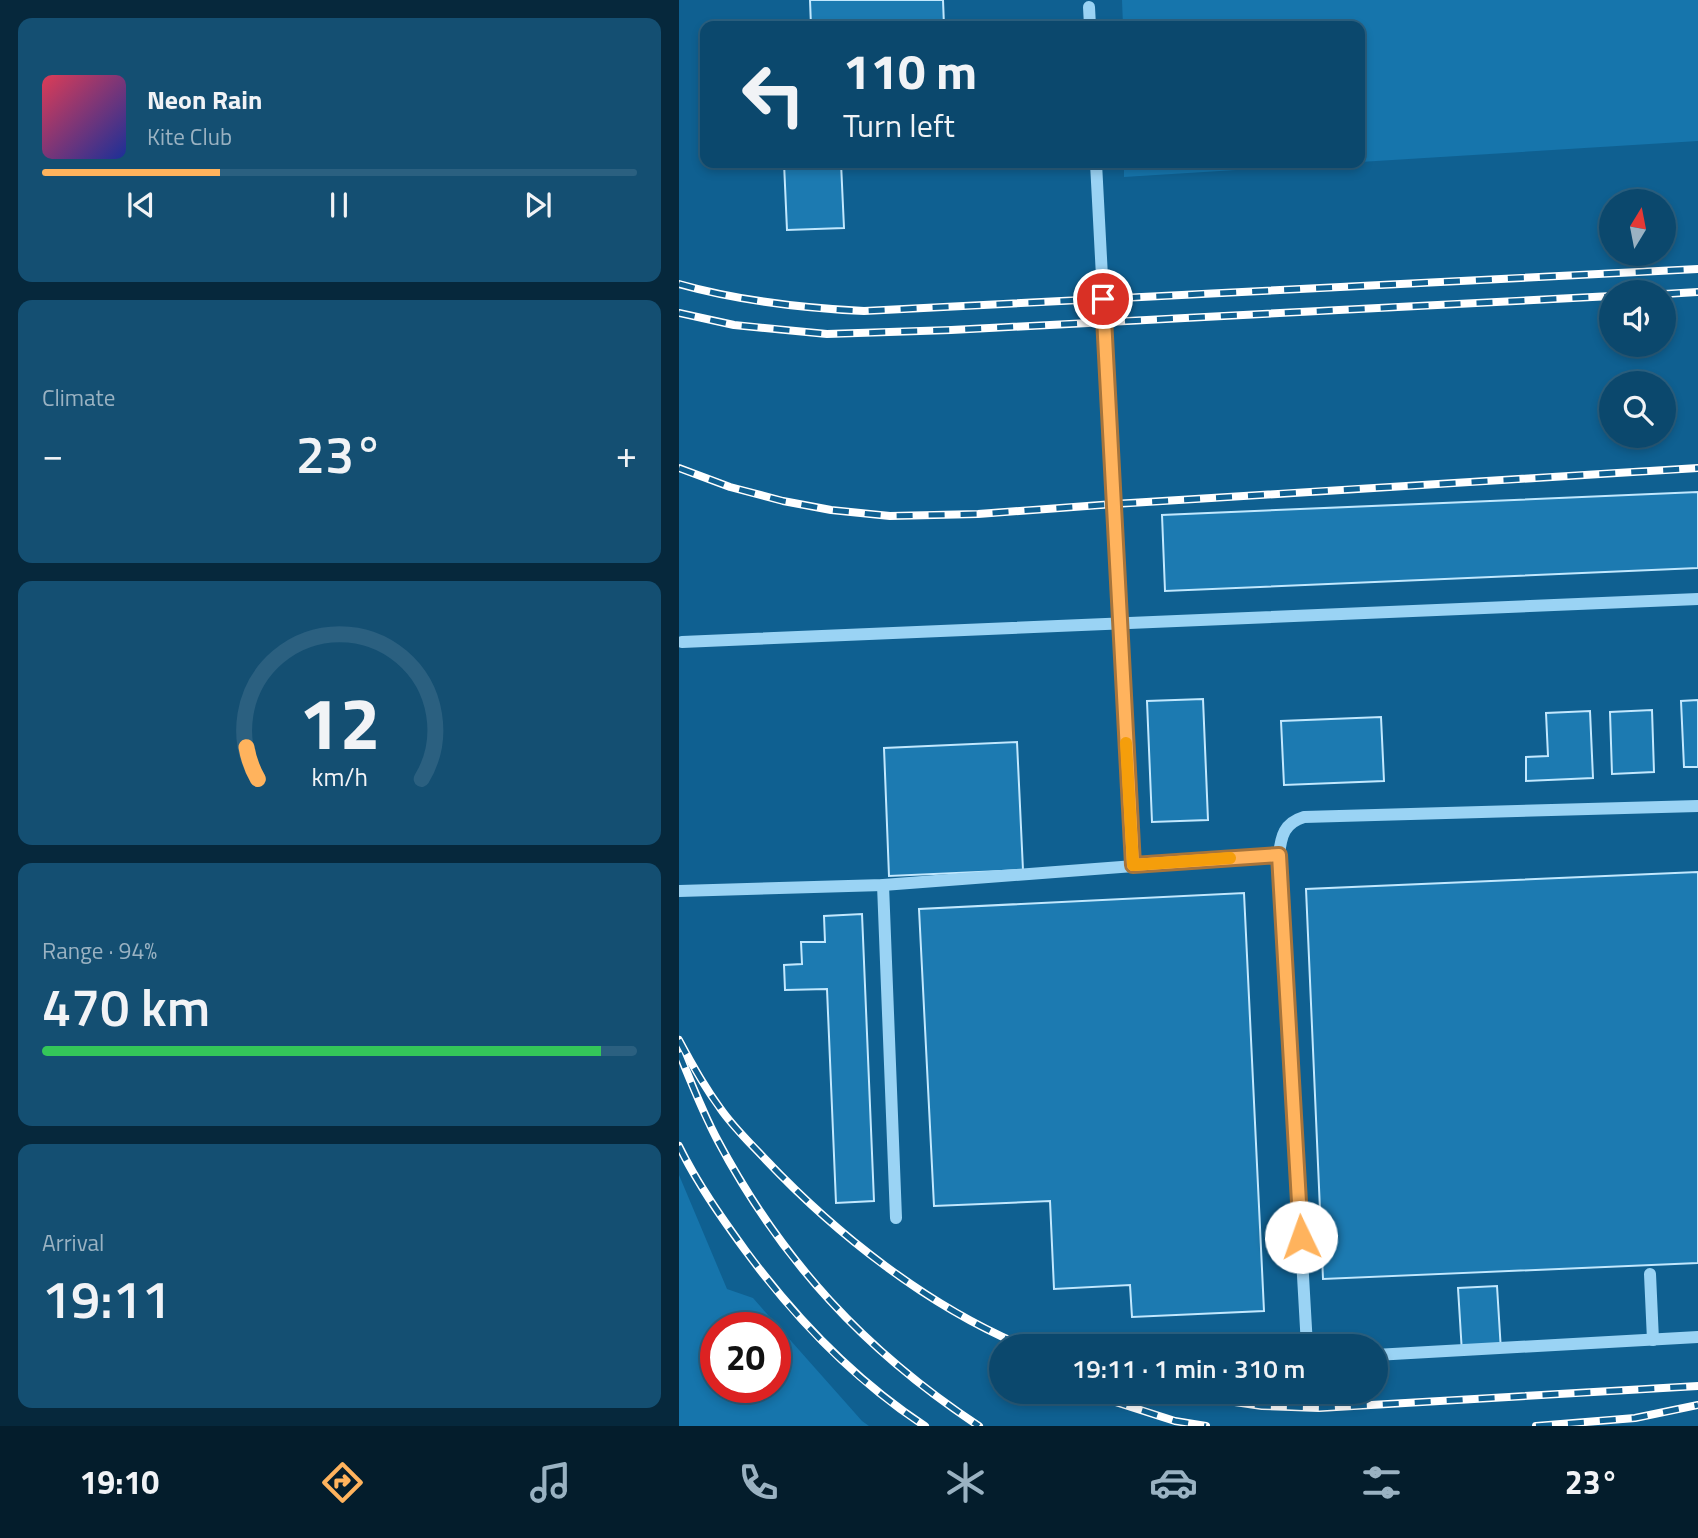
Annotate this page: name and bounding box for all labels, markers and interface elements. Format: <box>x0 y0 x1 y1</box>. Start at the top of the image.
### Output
text: 110 m <box>843 33 977 108</box>
icon: left <box>728 49 819 140</box>
text: Neon Rain <box>147 80 262 119</box>
text: Turn left <box>843 101 955 149</box>
text: Kite Club <box>147 119 232 154</box>
icon: previous <box>122 186 160 224</box>
icon: pause <box>320 186 358 224</box>
icon: next <box>519 186 557 224</box>
north arrow <box>1599 189 1677 266</box>
map controls <box>1599 189 1676 448</box>
pin <box>1073 269 1133 329</box>
icon: arrive <box>1084 280 1122 318</box>
button: sound <box>1599 280 1676 357</box>
button: search <box>1599 371 1676 448</box>
text: Climate <box>42 380 115 415</box>
text: 23° <box>296 414 383 493</box>
text: − <box>42 425 63 483</box>
text: + <box>616 425 637 483</box>
text: 12 <box>299 667 380 777</box>
text: km/h <box>311 758 368 796</box>
text: Range · 94% <box>42 933 157 968</box>
text: 470 km <box>42 967 210 1046</box>
position arrow <box>1264 1200 1338 1274</box>
text: Arrival <box>42 1225 104 1260</box>
text: 19:11 <box>42 1259 171 1338</box>
speed limit sign: 20 <box>700 1312 791 1403</box>
text: 19:11 · 1 min · 310 m <box>1072 1349 1305 1388</box>
text: 19:10 <box>79 1458 159 1506</box>
icon: directions <box>318 1458 367 1507</box>
icon: music <box>526 1458 575 1507</box>
icon: phone <box>734 1458 783 1507</box>
icon: climate <box>941 1458 990 1507</box>
icon: car <box>1149 1458 1198 1507</box>
icon: filters <box>1357 1458 1406 1507</box>
text: 23° <box>1565 1458 1619 1506</box>

